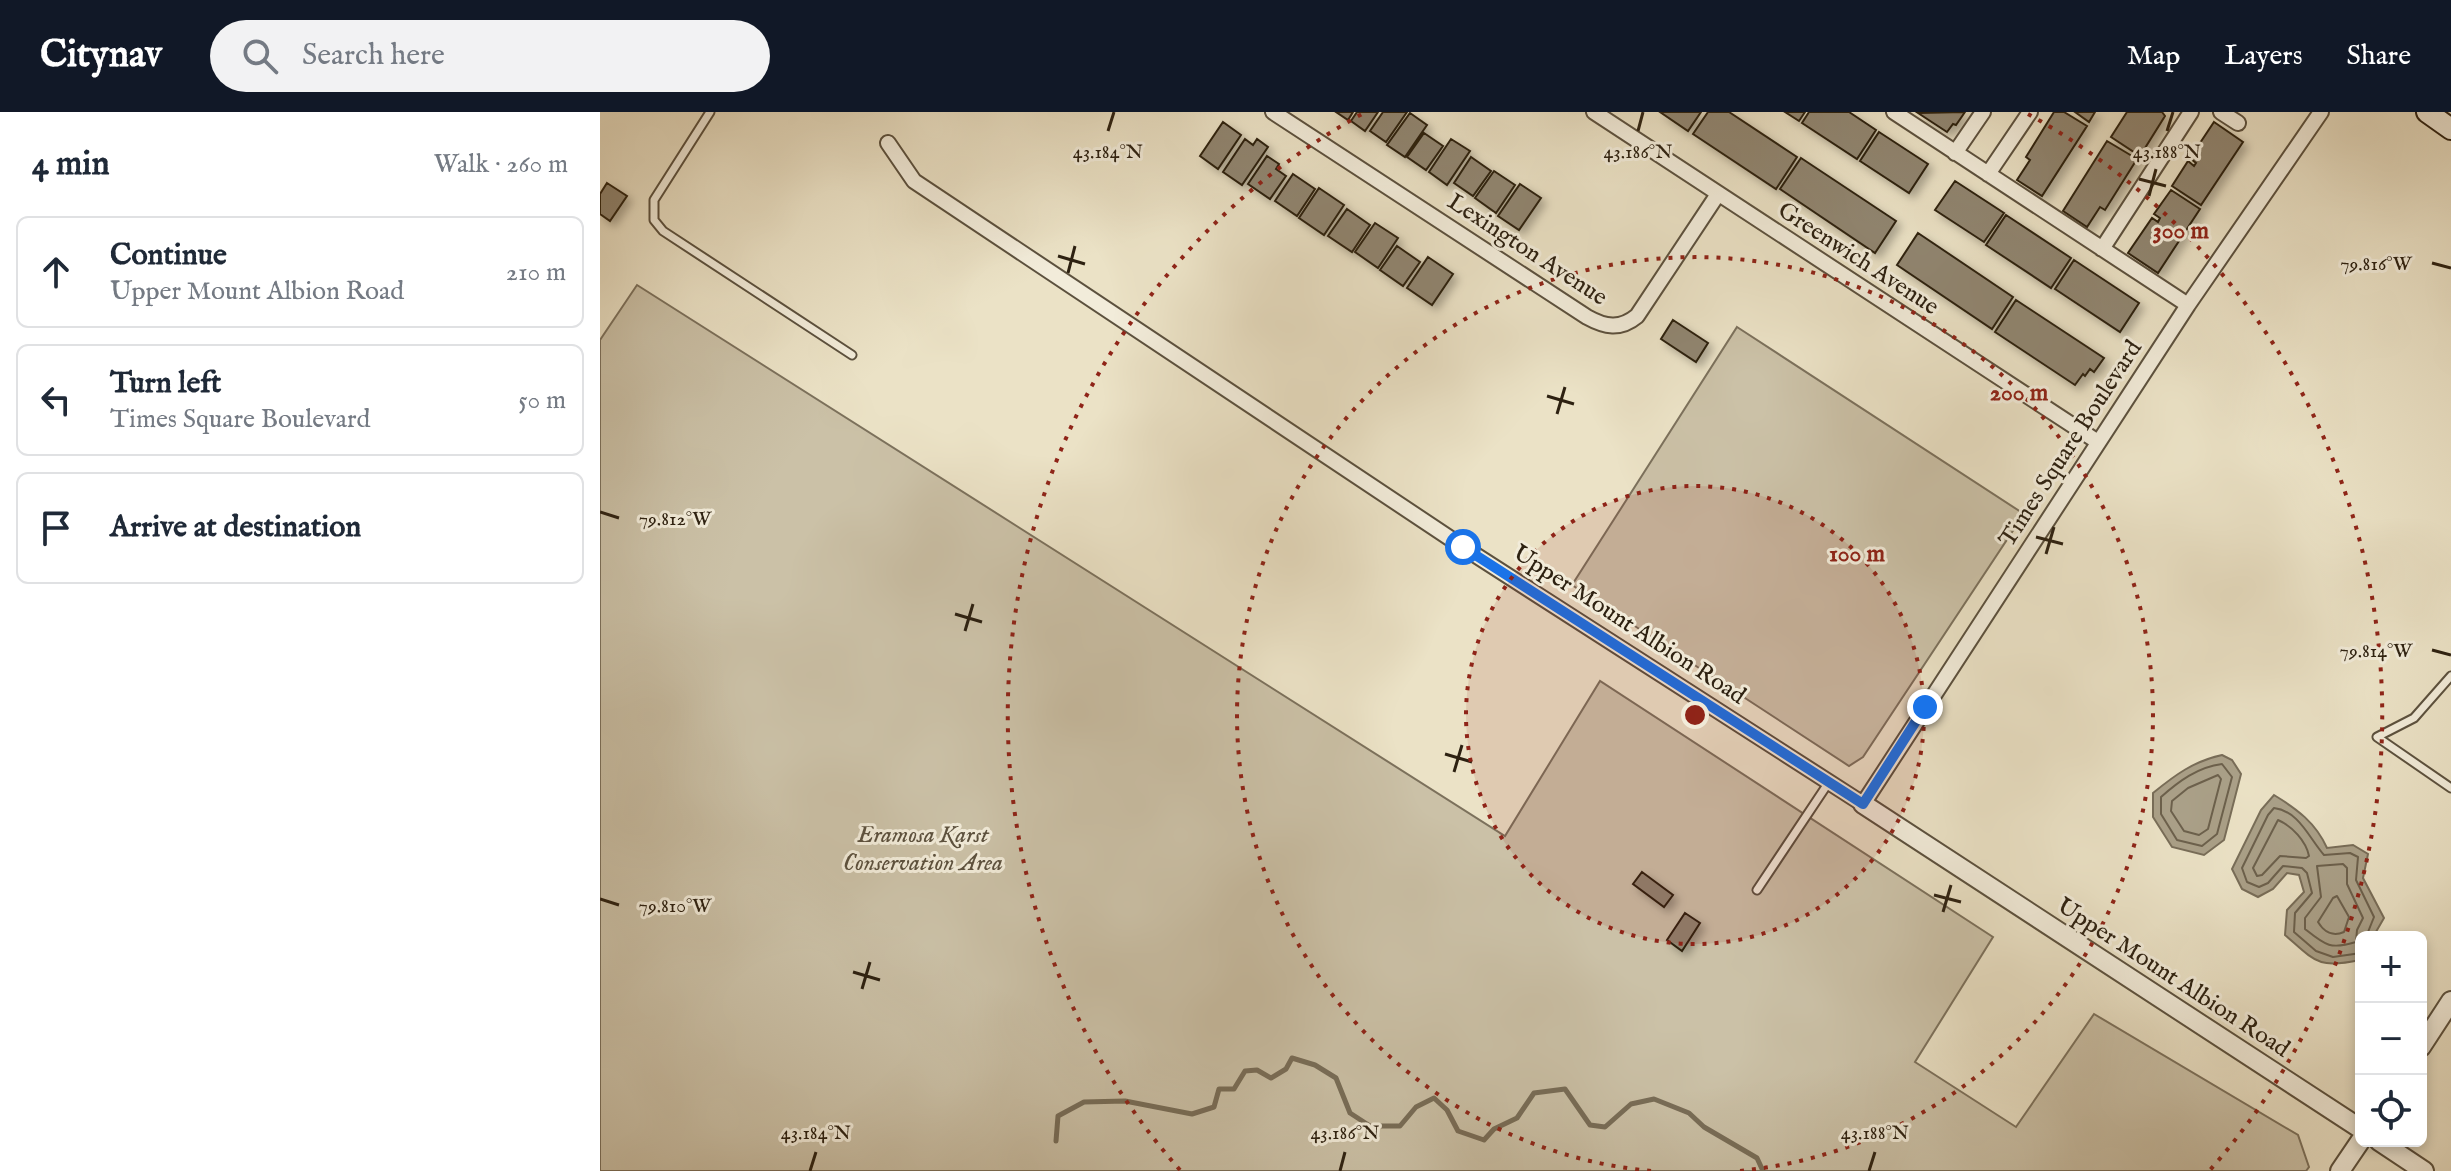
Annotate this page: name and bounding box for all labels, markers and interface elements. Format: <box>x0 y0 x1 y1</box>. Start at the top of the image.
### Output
search box <box>210 20 770 92</box>
text: Citynav <box>40 32 162 80</box>
icon: search <box>238 34 282 78</box>
text: Search here <box>302 37 445 75</box>
text: Map <box>2127 39 2180 74</box>
text: Layers <box>2224 39 2303 74</box>
text: Share <box>2347 39 2411 74</box>
text: 43.184°N <box>1073 140 1143 165</box>
text: 43.186°N <box>1604 140 1672 165</box>
text: 43.188°N <box>2133 140 2201 165</box>
text: 4 min <box>32 143 110 186</box>
text: Walk · 260 m <box>434 148 568 181</box>
street label: Lexington Avenue <box>1441 187 1613 313</box>
street label: Greenwich Avenue <box>1771 195 1945 323</box>
text: 300 m <box>2153 216 2210 247</box>
text: Continue <box>110 237 227 275</box>
icon: ahead <box>34 250 78 294</box>
text: 79.816°W <box>2340 252 2413 277</box>
text: 210 m <box>506 256 566 289</box>
text: Upper Mount Albion Road <box>110 275 404 308</box>
street label: Times Square Boulevard <box>1993 335 2150 553</box>
text: Turn left <box>110 365 221 403</box>
icon: left <box>34 378 78 422</box>
text: 200 m <box>1990 378 2049 409</box>
text: 50 m <box>518 384 566 417</box>
text: Times Square Boulevard <box>110 403 370 436</box>
icon: arrive <box>34 506 78 550</box>
text: 79.812°W <box>639 507 712 532</box>
text: Arrive at destination <box>110 509 361 547</box>
route start <box>1445 529 1481 565</box>
street label: Upper Mount Albion Road <box>1507 538 1751 712</box>
text: 100 m <box>1829 539 1886 570</box>
text: 79.814°W <box>2340 639 2413 664</box>
route end <box>1907 689 1943 725</box>
centre of rings <box>1681 701 1709 729</box>
park label: Eramosa Karst Conservation Area <box>843 820 1003 879</box>
street label: Upper Mount Albion Road <box>2051 891 2295 1065</box>
text: 79.810°W <box>639 894 712 919</box>
map controls <box>2355 931 2427 1147</box>
button: + <box>2355 931 2427 1003</box>
button: − <box>2355 1003 2427 1075</box>
button: locate <box>2355 1075 2427 1147</box>
text: 43.184°N <box>781 1121 851 1146</box>
text: 43.186°N <box>1311 1121 1379 1146</box>
text: 43.188°N <box>1841 1121 1909 1146</box>

